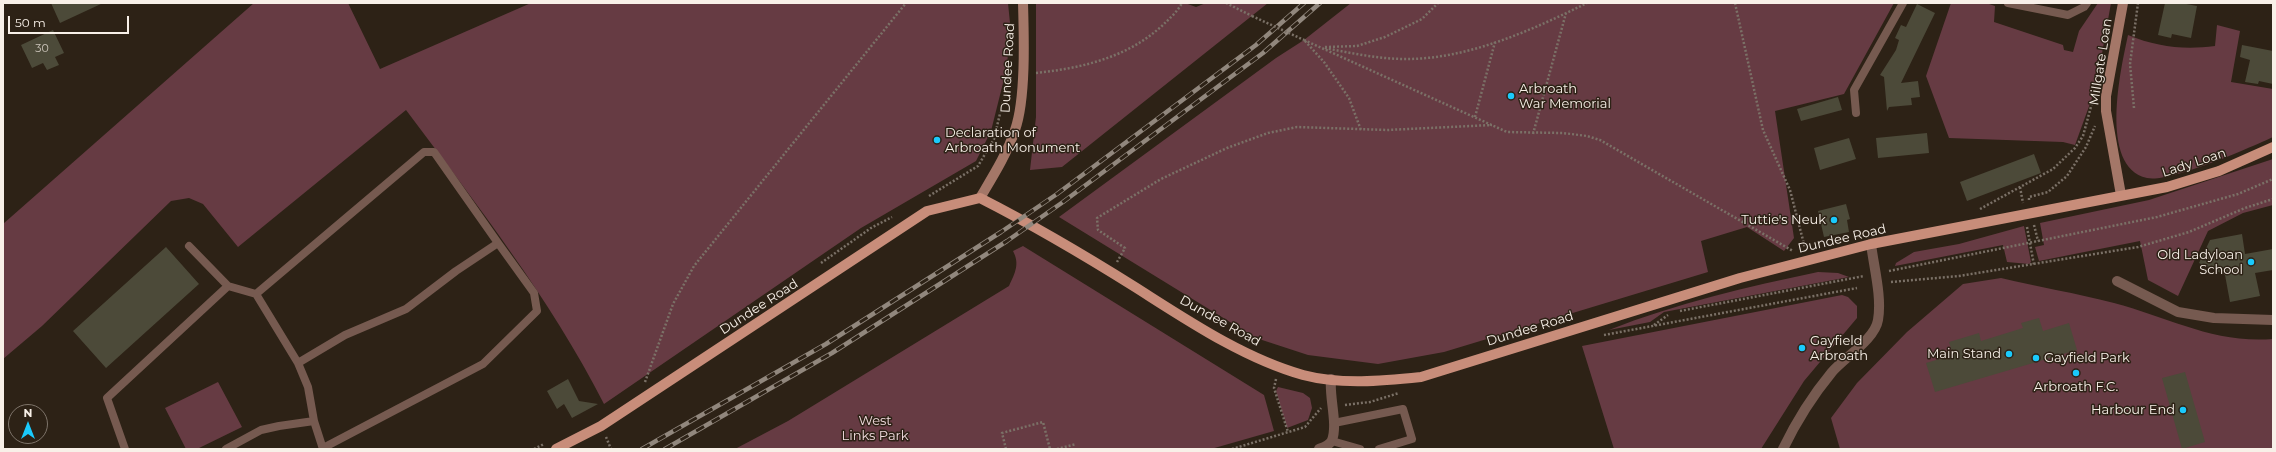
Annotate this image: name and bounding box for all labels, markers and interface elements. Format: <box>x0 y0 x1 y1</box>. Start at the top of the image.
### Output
scale bar <box>10 8 131 34</box>
text: 50 m <box>15 15 46 30</box>
street label: Millgate Loan <box>2086 17 2116 107</box>
street label: Dundee Road <box>998 23 1018 113</box>
house number: 30 <box>35 42 49 56</box>
place label: Arbroath War Memorial <box>1519 81 1611 112</box>
marker: Arbroath War Memorial <box>1506 91 1516 101</box>
place label: Declaration of Arbroath Monument <box>945 125 1080 156</box>
marker: Declaration of Arbroath Monument <box>932 135 942 145</box>
street label: Lady Loan <box>2160 145 2228 181</box>
place label: Tuttie's Neuk <box>1741 212 1826 228</box>
marker: Tuttie's Neuk <box>1829 215 1839 225</box>
street label: Dundee Road <box>1796 221 1888 257</box>
place label: Old Ladyloan School <box>2157 247 2243 278</box>
marker: Old Ladyloan School <box>2246 257 2256 267</box>
street label: Dundee Road <box>717 276 801 338</box>
street label: Dundee Road <box>1177 292 1263 350</box>
street label: Dundee Road <box>1485 308 1575 350</box>
place label: Gayfield Arbroath <box>1810 333 1868 364</box>
marker: Gayfield Arbroath <box>1797 343 1807 353</box>
place label: Main Stand <box>1927 346 2001 362</box>
marker: Main Stand <box>2004 349 2014 359</box>
place label: Gayfield Park <box>2044 350 2130 366</box>
marker: Gayfield Park <box>2031 353 2041 363</box>
marker: Arbroath F.C. <box>2071 368 2081 378</box>
place label: Arbroath F.C. <box>2034 379 2118 395</box>
place label: Harbour End <box>2091 402 2175 418</box>
north arrow <box>8 404 48 444</box>
marker: Harbour End <box>2178 405 2188 415</box>
text: N <box>24 406 32 420</box>
park label: West Links Park <box>842 413 908 444</box>

